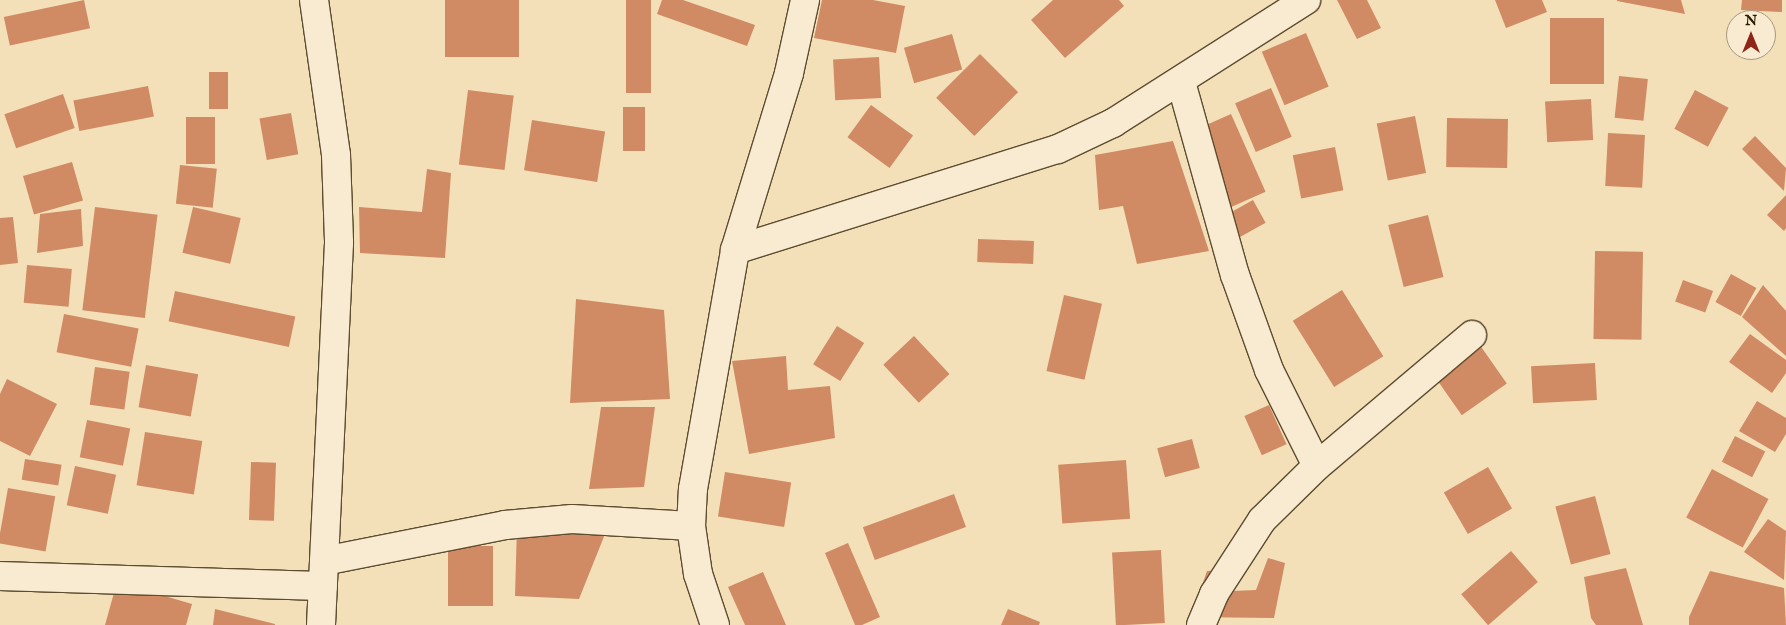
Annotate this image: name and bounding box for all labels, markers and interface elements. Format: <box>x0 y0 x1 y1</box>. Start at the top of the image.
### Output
north arrow <box>1726 10 1776 60</box>
text: N <box>1745 12 1757 30</box>

